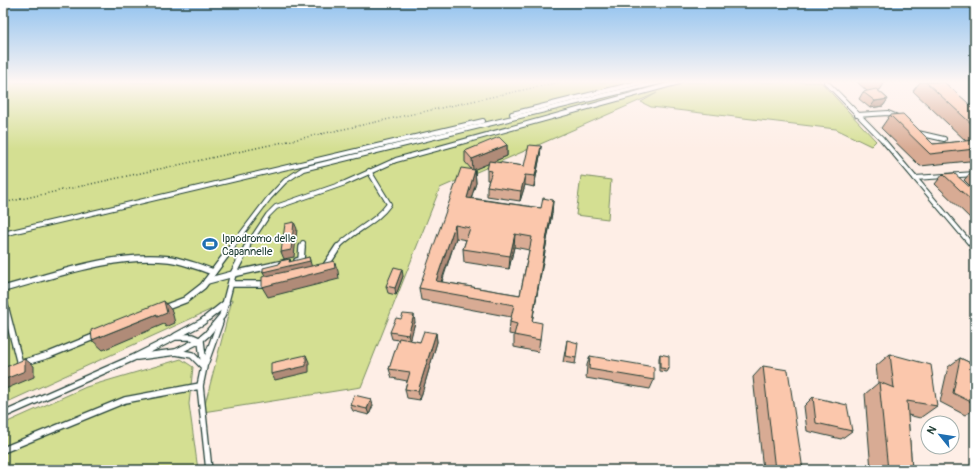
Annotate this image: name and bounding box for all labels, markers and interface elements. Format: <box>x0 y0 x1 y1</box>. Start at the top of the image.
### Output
place label: Ippodromo delle Capannelle <box>222 232 296 258</box>
sports icon: Ippodromo delle Capannelle <box>201 235 219 253</box>
north arrow <box>920 415 960 455</box>
text: N <box>924 423 940 437</box>

